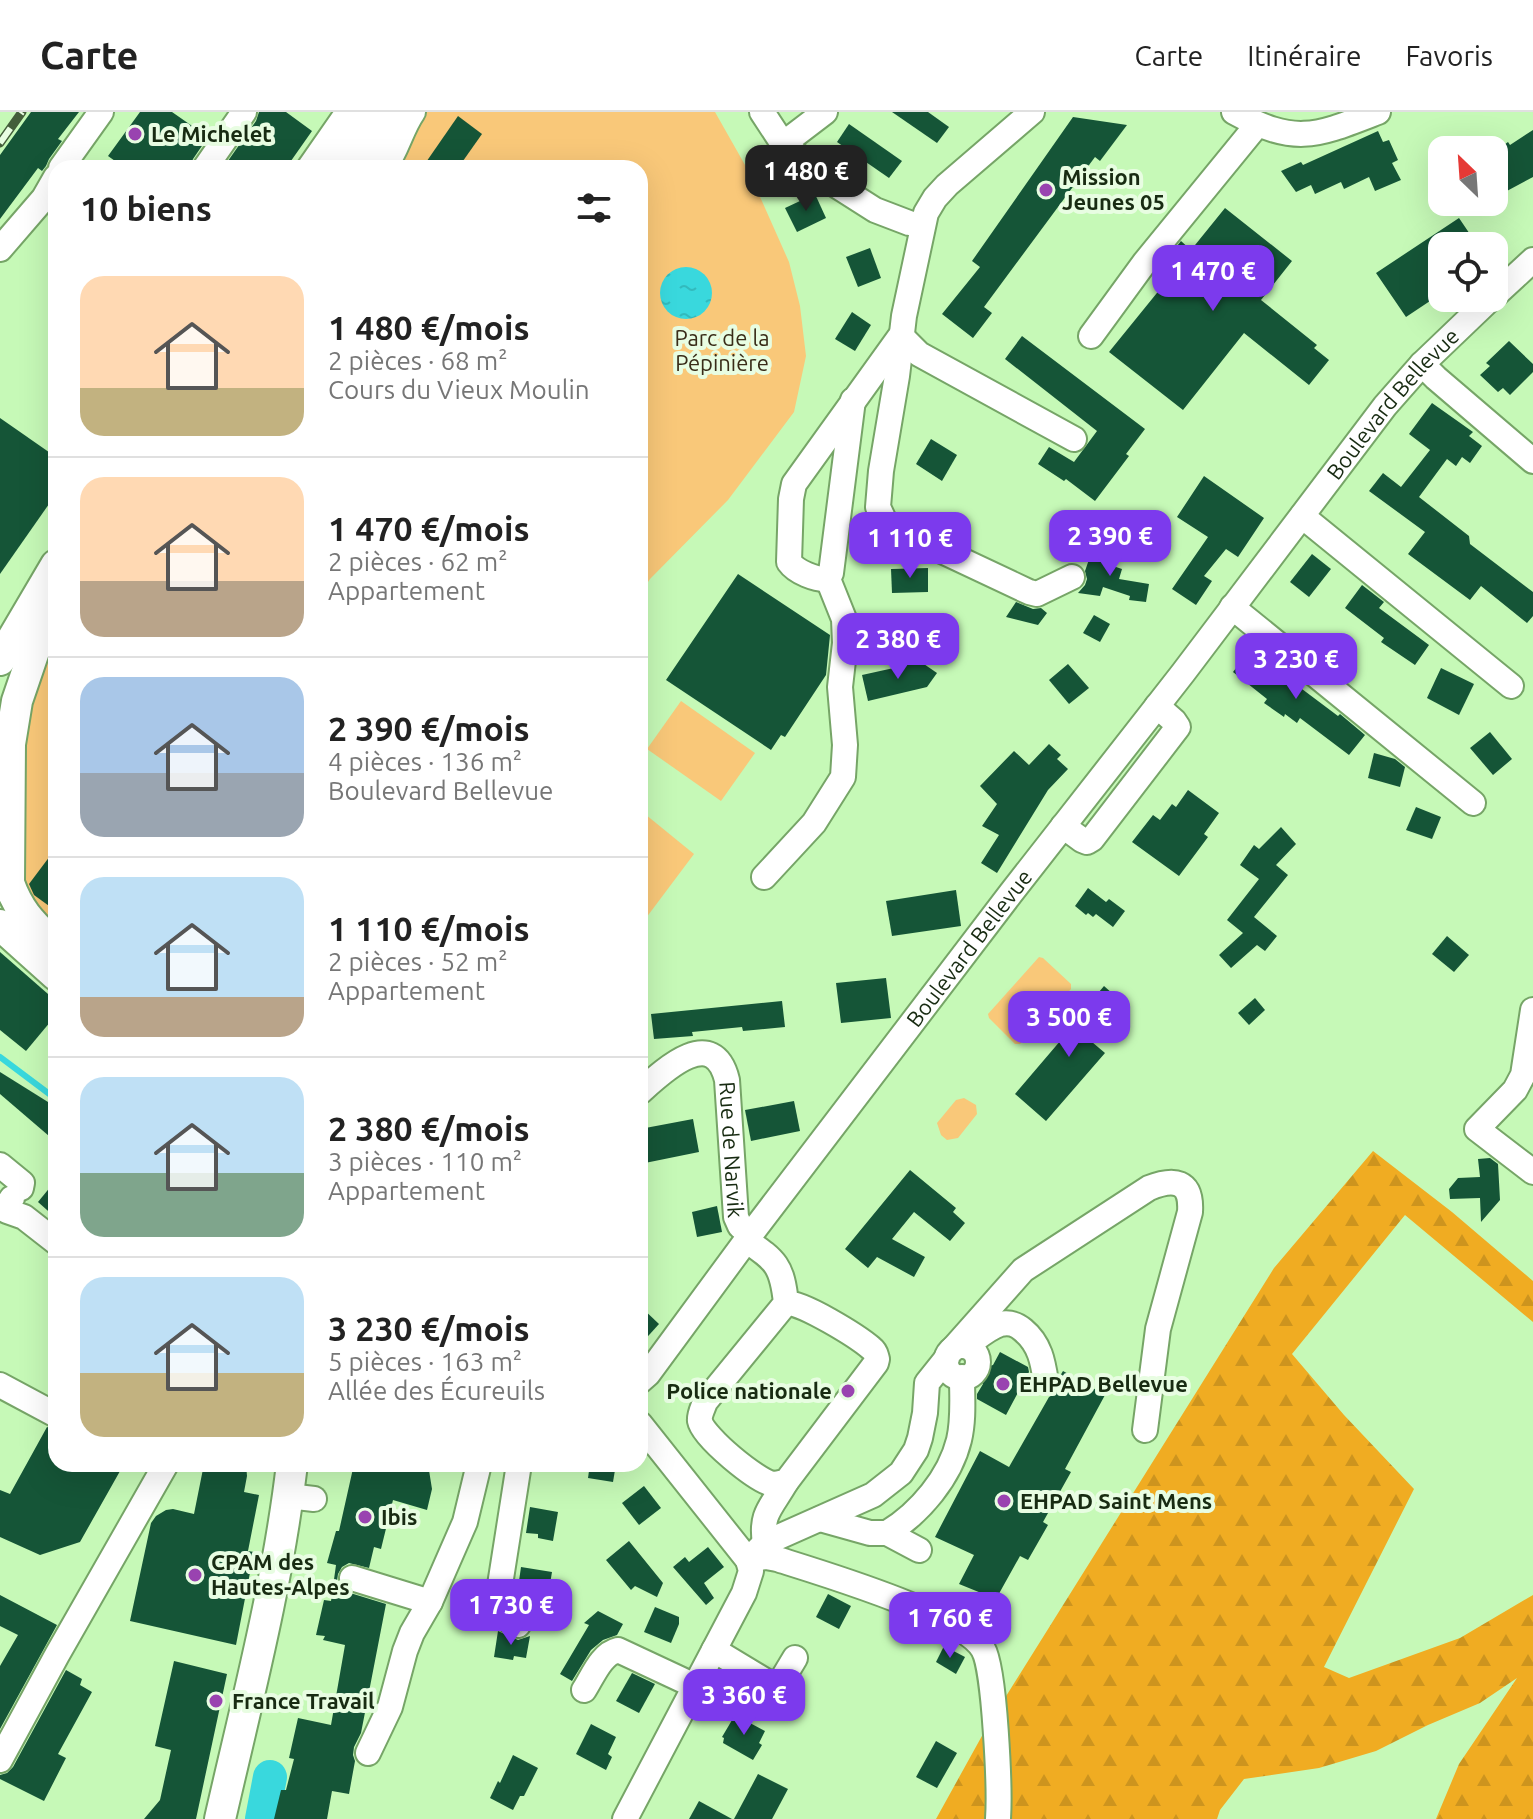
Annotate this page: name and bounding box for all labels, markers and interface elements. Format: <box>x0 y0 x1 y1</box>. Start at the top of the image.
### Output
text: Carte <box>40 34 139 76</box>
text: Carte <box>1135 40 1203 71</box>
text: Itinéraire <box>1247 40 1361 71</box>
text: Favoris <box>1405 40 1493 71</box>
place label: Le Michelet <box>151 121 272 146</box>
marker: Le Michelet <box>126 125 144 143</box>
north arrow <box>1428 136 1508 216</box>
map controls <box>1428 136 1508 312</box>
pin: 1 480 € <box>732 145 880 213</box>
text: 1 480 € <box>763 156 849 185</box>
place label: Mission Jeunes 05 <box>1062 164 1165 214</box>
marker: Mission Jeunes 05 <box>1037 181 1055 199</box>
icon: filters <box>572 186 616 230</box>
text: 10 biens <box>80 189 212 227</box>
button: locate <box>1428 232 1508 312</box>
pin: 1 470 € <box>1139 245 1287 313</box>
text: 1 470 € <box>1170 256 1256 285</box>
icon: home <box>144 308 240 404</box>
text: 1 480 €/mois <box>328 308 530 346</box>
street label: Boulevard Bellevue <box>1321 323 1464 484</box>
park label: Parc de la Pépinière <box>674 325 770 375</box>
text: 2 pièces · 68 m² <box>328 346 508 375</box>
text: Cours du Vieux Moulin <box>328 375 590 404</box>
icon: home <box>144 509 240 605</box>
text: 1 470 €/mois <box>328 509 530 547</box>
pin: 2 390 € <box>1036 510 1184 578</box>
pin: 1 110 € <box>836 512 984 580</box>
text: 2 390 € <box>1067 521 1153 550</box>
text: 1 110 € <box>867 523 953 552</box>
text: 2 pièces · 62 m² <box>328 547 508 576</box>
text: Appartement <box>328 576 485 605</box>
pin: 2 380 € <box>824 613 972 681</box>
text: 2 380 € <box>855 624 941 653</box>
pin: 3 230 € <box>1222 633 1370 701</box>
text: 3 230 € <box>1253 644 1339 673</box>
icon: home <box>144 709 240 805</box>
text: 2 390 €/mois <box>328 709 530 747</box>
text: 4 pièces · 136 m² <box>328 747 522 776</box>
text: Boulevard Bellevue <box>328 776 553 805</box>
street label: Boulevard Bellevue <box>901 864 1037 1031</box>
icon: home <box>144 909 240 1005</box>
text: 1 110 €/mois <box>328 909 530 947</box>
text: 2 pièces · 52 m² <box>328 947 508 976</box>
text: Appartement <box>328 976 485 1005</box>
pin: 3 500 € <box>995 991 1143 1059</box>
text: 3 500 € <box>1026 1002 1112 1031</box>
street label: Rue de Narvik <box>715 1081 749 1219</box>
icon: home <box>144 1109 240 1205</box>
text: 2 380 €/mois <box>328 1109 530 1147</box>
text: 3 pièces · 110 m² <box>328 1147 522 1176</box>
text: Appartement <box>328 1176 485 1205</box>
icon: home <box>144 1309 240 1405</box>
text: 3 230 €/mois <box>328 1309 530 1347</box>
text: 5 pièces · 163 m² <box>328 1347 522 1376</box>
place label: EHPAD Bellevue <box>1019 1371 1188 1396</box>
marker: EHPAD Bellevue <box>994 1375 1012 1393</box>
text: Allée des Écureuils <box>328 1376 545 1405</box>
place label: Police nationale <box>666 1378 832 1403</box>
marker: Police nationale <box>839 1382 857 1400</box>
place label: EHPAD Saint Mens <box>1020 1488 1212 1513</box>
marker: EHPAD Saint Mens <box>995 1492 1013 1510</box>
place label: Ibis <box>381 1504 417 1529</box>
marker: Ibis <box>356 1508 374 1526</box>
place label: CPAM des Hautes-Alpes <box>211 1549 350 1599</box>
marker: CPAM des Hautes-Alpes <box>186 1566 204 1584</box>
pin: 1 730 € <box>437 1579 585 1647</box>
text: 1 730 € <box>468 1590 554 1619</box>
pin: 1 760 € <box>876 1592 1024 1660</box>
text: 1 760 € <box>907 1603 993 1632</box>
pin: 3 360 € <box>670 1669 818 1737</box>
text: 3 360 € <box>701 1680 787 1709</box>
place label: France Travail <box>232 1688 375 1713</box>
marker: France Travail <box>207 1692 225 1710</box>

